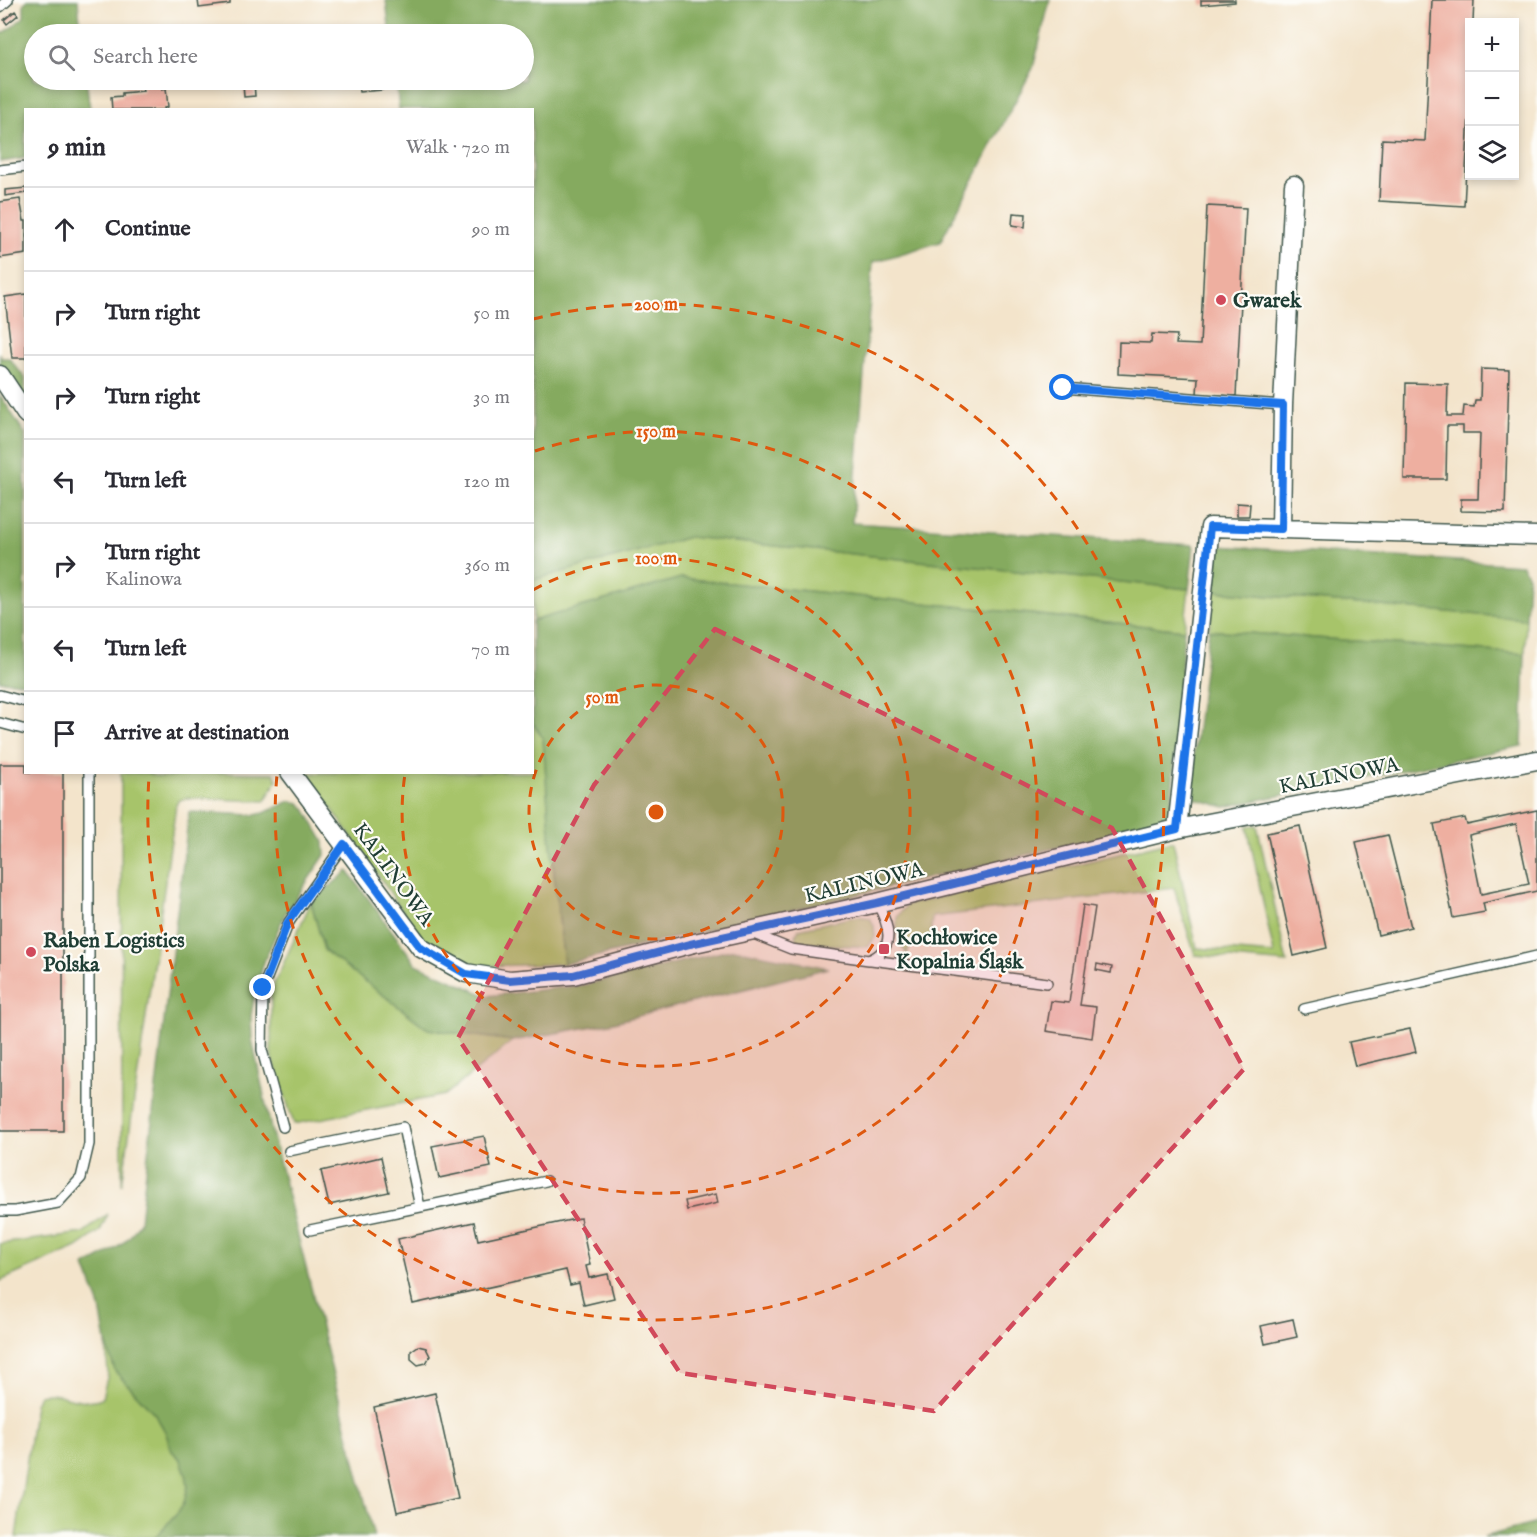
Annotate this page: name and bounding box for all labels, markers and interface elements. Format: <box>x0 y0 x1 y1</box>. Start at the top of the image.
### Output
map controls <box>1465 18 1519 180</box>
button: + <box>1465 18 1519 72</box>
search box <box>24 24 534 90</box>
icon: search <box>45 41 78 74</box>
text: Search here <box>93 43 198 71</box>
button: − <box>1465 72 1519 126</box>
button: layers <box>1465 126 1519 180</box>
text: 9 min <box>48 131 106 164</box>
text: Walk · 720 m <box>406 135 510 160</box>
icon: ahead <box>48 213 81 246</box>
text: Continue <box>105 215 191 243</box>
text: 90 m <box>472 217 510 242</box>
place label: Gwarek <box>1233 288 1302 315</box>
marker: Gwarek <box>1214 293 1228 307</box>
text: 200 m <box>634 294 678 317</box>
icon: right <box>48 297 81 330</box>
text: Turn right <box>105 299 200 327</box>
text: 50 m <box>473 301 510 326</box>
route start <box>1049 374 1075 400</box>
icon: right <box>48 381 81 414</box>
text: Turn right <box>105 383 200 411</box>
text: 30 m <box>473 385 510 410</box>
text: 150 m <box>636 421 676 444</box>
icon: left <box>48 465 81 498</box>
text: Turn left <box>105 467 187 495</box>
text: 120 m <box>464 469 510 494</box>
text: Turn right <box>105 539 200 567</box>
text: 100 m <box>635 548 677 571</box>
icon: right <box>48 549 81 582</box>
text: 360 m <box>464 553 510 578</box>
text: Kalinowa <box>105 567 182 592</box>
icon: left <box>48 633 81 666</box>
text: Turn left <box>105 635 187 663</box>
text: 70 m <box>471 637 510 662</box>
text: 50 m <box>585 687 619 710</box>
icon: arrive <box>48 717 81 750</box>
text: Arrive at destination <box>105 719 289 747</box>
street label: KALINOWA <box>1277 751 1402 801</box>
centre of rings <box>646 802 666 822</box>
street label: KALINOWA <box>346 818 440 933</box>
street label: KALINOWA <box>802 856 927 910</box>
place label: Kochłowice Kopalnia Śląsk <box>896 925 1024 976</box>
place label: Raben Logistics Polska <box>43 928 185 979</box>
marker: Kochłowice Kopalnia Śląsk <box>877 942 891 956</box>
marker: Raben Logistics Polska <box>24 945 38 959</box>
route end <box>249 974 275 1000</box>

